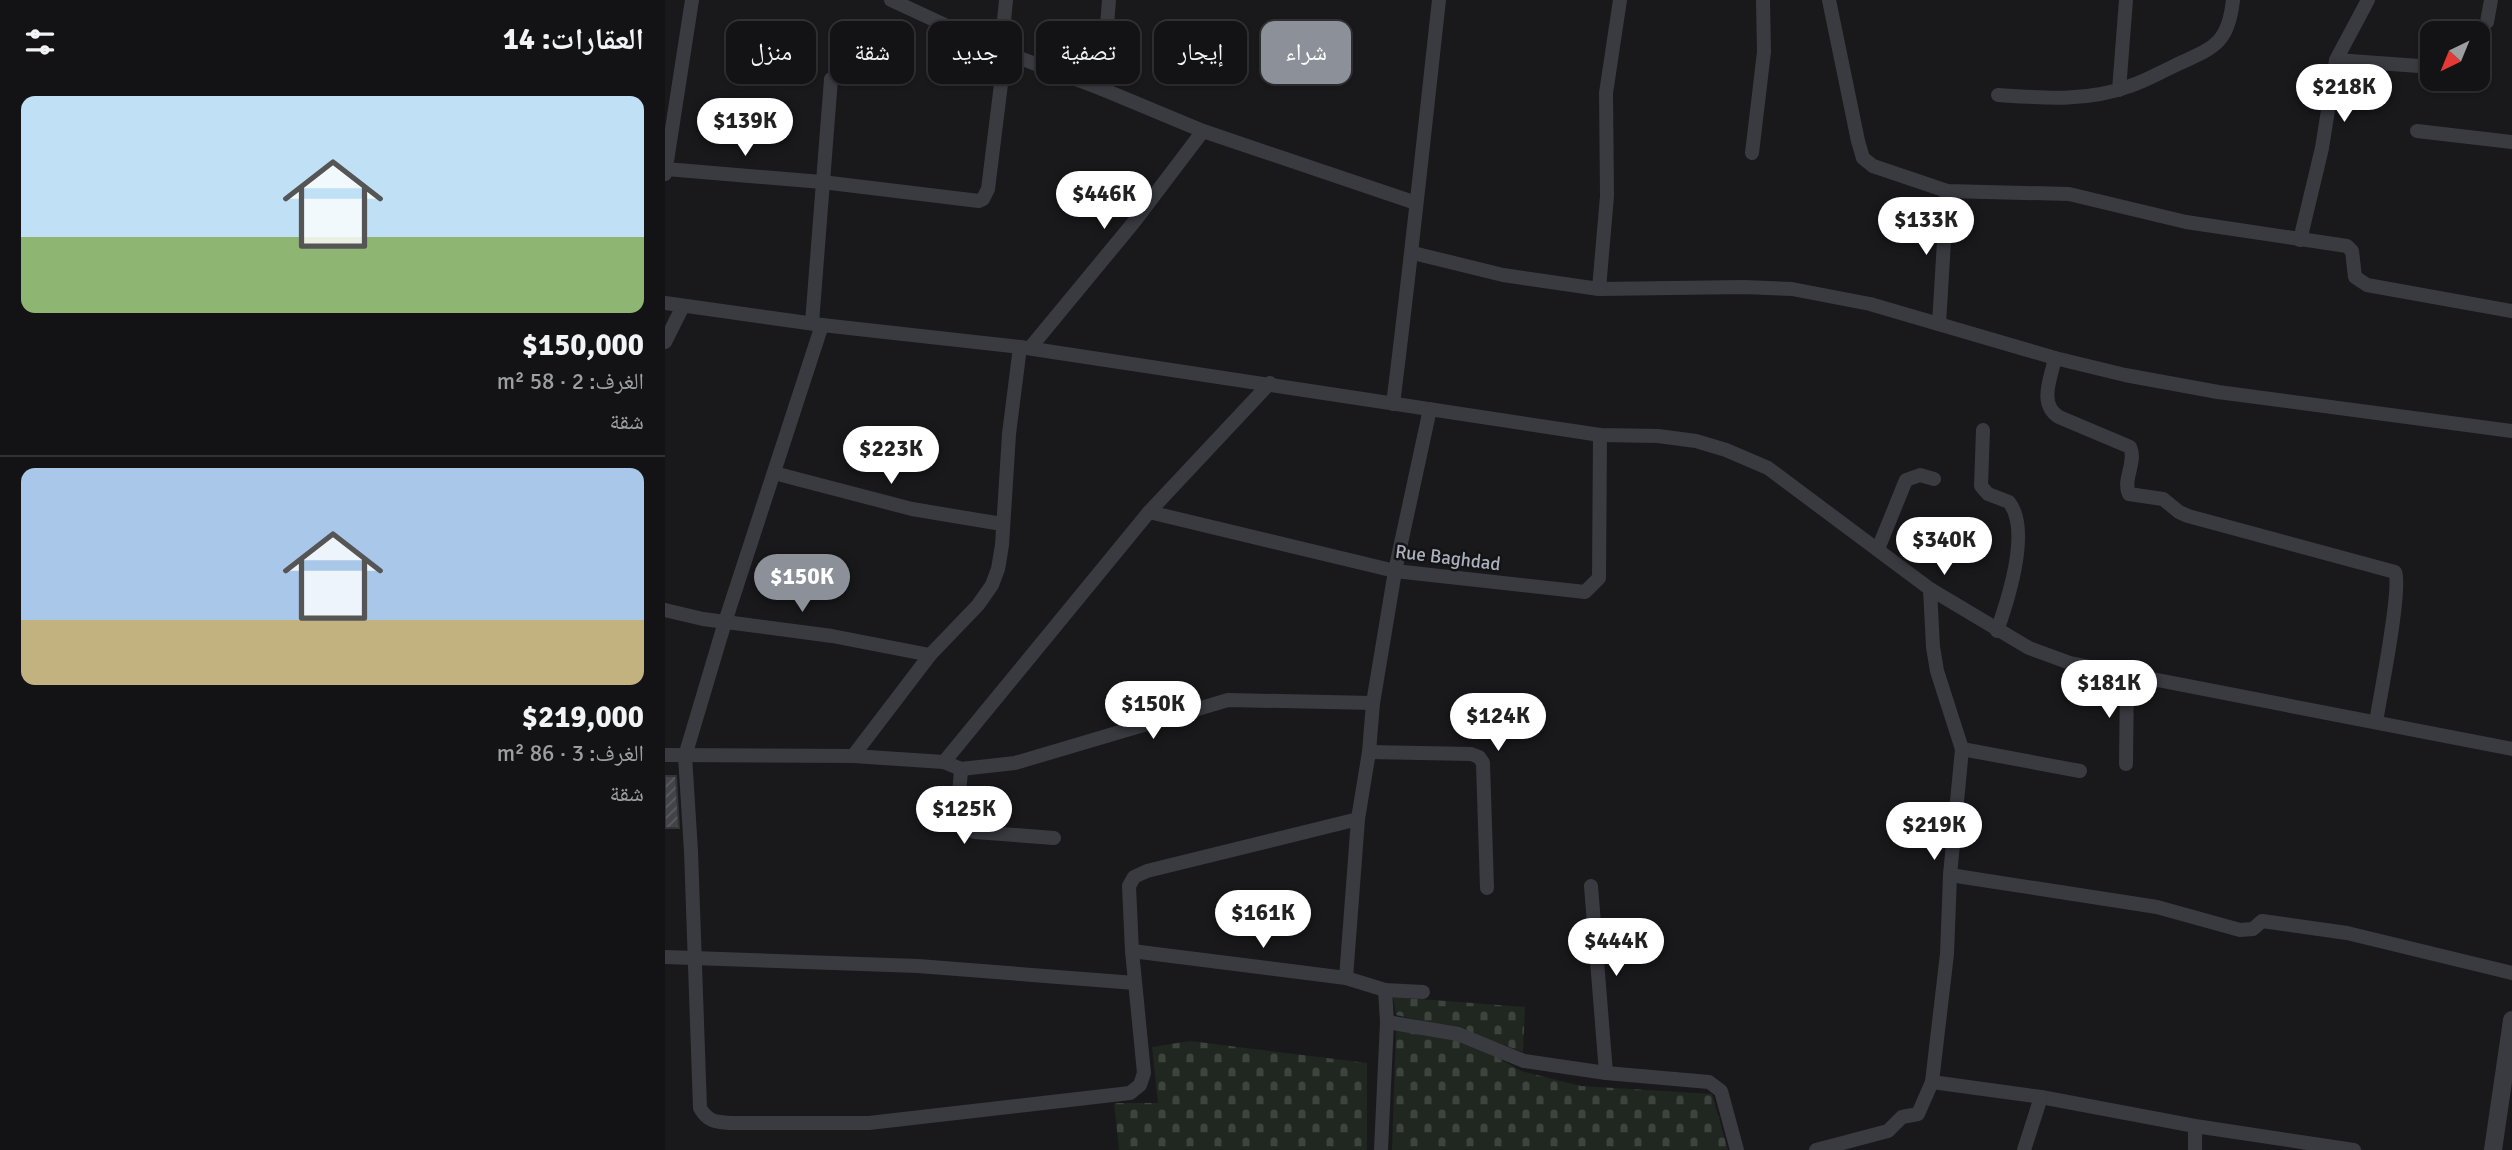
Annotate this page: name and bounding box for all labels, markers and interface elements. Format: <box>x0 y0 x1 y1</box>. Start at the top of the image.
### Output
text: العقارات: 14 <box>503 21 644 58</box>
chip: منزل <box>726 21 816 84</box>
chip: شقة <box>830 21 914 84</box>
chip: جديد <box>928 21 1022 84</box>
chip: تصفية <box>1036 21 1140 84</box>
chip: إيجار <box>1154 21 1247 84</box>
chip: شراء <box>1261 21 1351 84</box>
north arrow <box>2420 21 2490 91</box>
map controls <box>2420 21 2490 91</box>
icon: filters <box>21 23 59 61</box>
pin: $218K <box>2295 64 2393 124</box>
text: $218K <box>2312 72 2376 101</box>
pin: $139K <box>696 99 794 158</box>
text: $139K <box>713 106 777 135</box>
icon: home <box>270 141 396 267</box>
pin: $446K <box>1055 172 1153 231</box>
text: $446K <box>1072 179 1136 208</box>
pin: $133K <box>1877 198 1975 257</box>
text: $133K <box>1894 205 1958 234</box>
text: $150,000 <box>522 327 644 364</box>
text: الغرف: 2 · 58 m² <box>497 367 644 396</box>
text: شقة <box>610 407 644 436</box>
pin: $223K <box>842 426 940 486</box>
text: $223K <box>859 434 923 463</box>
icon: home <box>270 513 396 639</box>
pin: $340K <box>1895 518 1993 577</box>
text: $340K <box>1912 525 1976 554</box>
street label: Rue Baghdad <box>1394 540 1502 576</box>
pin: $150K <box>753 554 851 614</box>
text: $150K <box>770 562 834 591</box>
pin: $181K <box>2060 660 2158 720</box>
text: $181K <box>2077 668 2141 697</box>
pin: $150K <box>1104 682 1202 741</box>
text: $150K <box>1121 689 1185 718</box>
pin: $124K <box>1449 694 1547 753</box>
text: $219,000 <box>522 699 644 736</box>
text: $124K <box>1466 701 1530 730</box>
text: الغرف: 3 · 86 m² <box>497 739 644 768</box>
text: شقة <box>610 779 644 808</box>
pin: $125K <box>915 786 1013 846</box>
text: $125K <box>932 794 996 823</box>
pin: $219K <box>1885 802 1983 862</box>
text: $219K <box>1902 810 1966 839</box>
pin: $161K <box>1214 890 1312 950</box>
text: $161K <box>1231 898 1295 927</box>
pin: $444K <box>1567 918 1665 978</box>
text: $444K <box>1584 926 1648 955</box>

